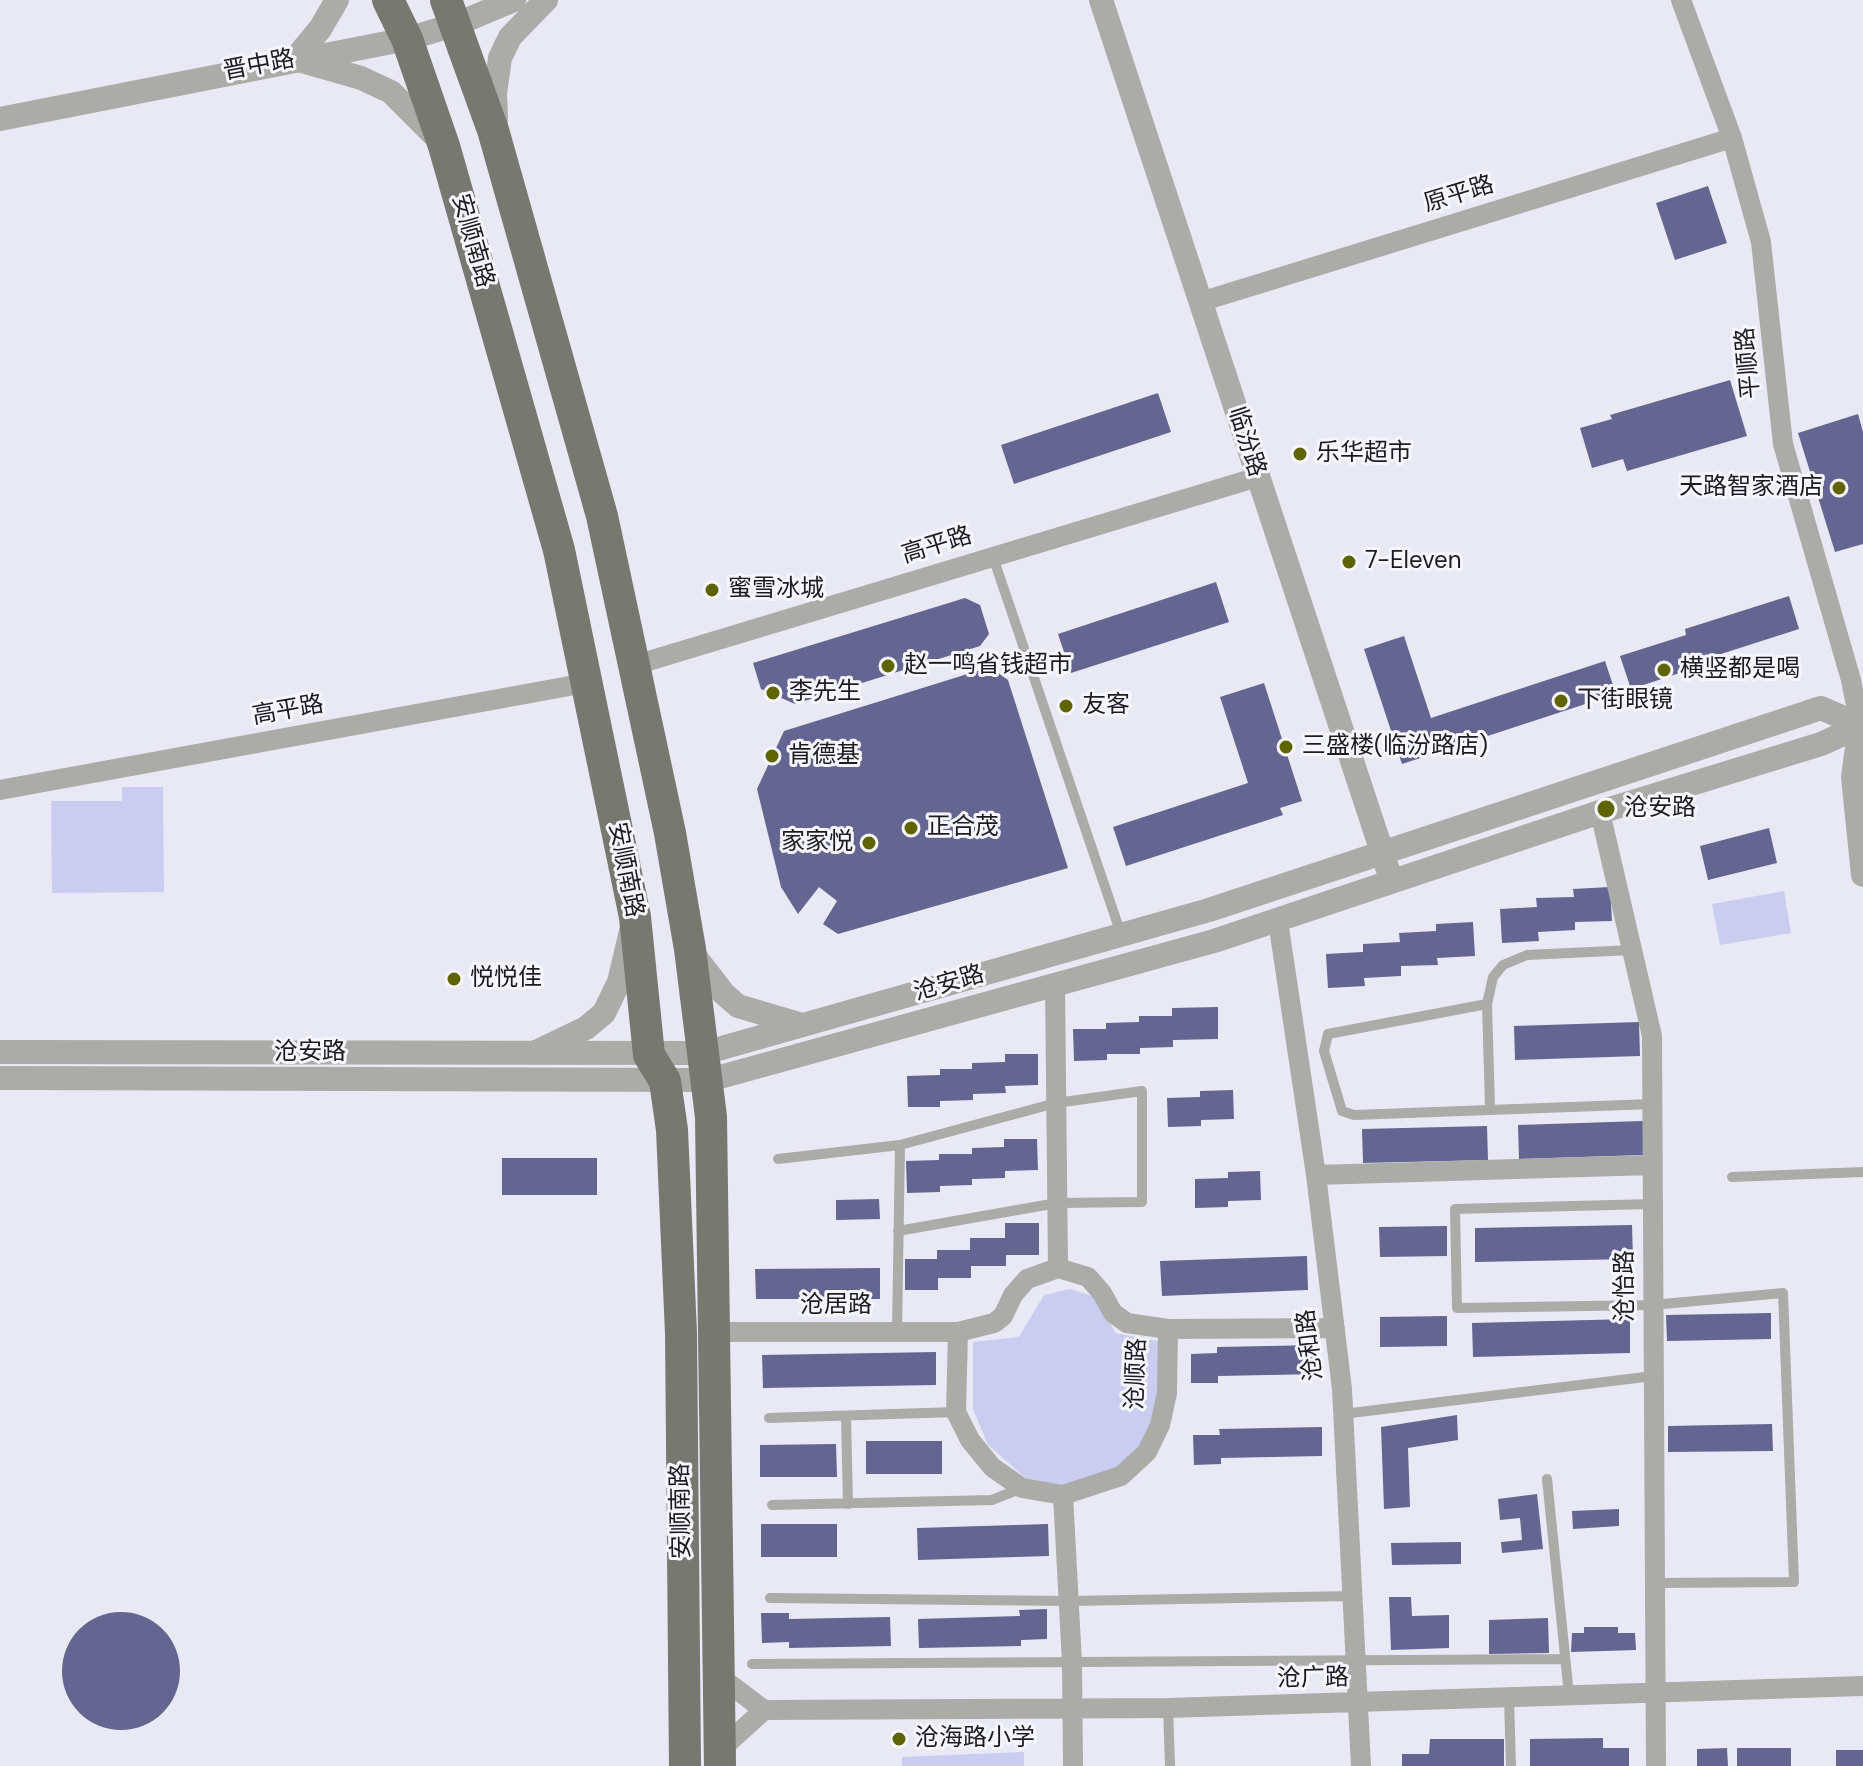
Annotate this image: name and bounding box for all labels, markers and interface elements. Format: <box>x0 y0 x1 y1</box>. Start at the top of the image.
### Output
street label: 晋中路 <box>221 45 297 87</box>
street label: 原平路 <box>1420 171 1498 219</box>
street label: 安顺南路 <box>445 191 499 291</box>
street label: 平顺路 <box>1732 326 1766 400</box>
street label: 临汾路 <box>1221 403 1271 481</box>
place label: 乐华超市 <box>1316 440 1412 468</box>
marker: 乐华超市 <box>1291 445 1309 463</box>
place label: 天路智家酒店 <box>1679 474 1823 502</box>
marker: 天路智家酒店 <box>1830 479 1848 497</box>
street label: 高平路 <box>898 522 976 570</box>
place label: 7-Eleven <box>1365 548 1462 576</box>
marker: 7-Eleven <box>1340 553 1358 571</box>
place label: 蜜雪冰城 <box>728 576 824 604</box>
marker: 蜜雪冰城 <box>703 581 721 599</box>
place label: 赵一鸣省钱超市 <box>904 652 1072 680</box>
place label: 横竖都是喝 <box>1680 656 1800 684</box>
marker: 赵一鸣省钱超市 <box>879 657 897 675</box>
marker: 横竖都是喝 <box>1655 661 1673 679</box>
place label: 李先生 <box>789 679 861 707</box>
marker: 李先生 <box>764 684 782 702</box>
place label: 下街眼镜 <box>1577 687 1673 715</box>
street label: 高平路 <box>250 691 326 731</box>
place label: 友客 <box>1082 692 1130 720</box>
marker: 下街眼镜 <box>1552 692 1570 710</box>
marker: 友客 <box>1057 697 1075 715</box>
place label: 三盛楼(临汾路店) <box>1302 733 1488 761</box>
marker: 三盛楼(临汾路店) <box>1277 738 1295 756</box>
place label: 肯德基 <box>788 742 860 770</box>
marker: 肯德基 <box>763 747 781 765</box>
place label: 沧安路 <box>1624 795 1696 823</box>
marker: 沧安路 <box>1595 798 1617 820</box>
place label: 正合茂 <box>927 814 999 842</box>
marker: 正合茂 <box>902 819 920 837</box>
street label: 安顺南路 <box>602 820 648 920</box>
place label: 家家悦 <box>781 829 853 857</box>
marker: 家家悦 <box>860 834 878 852</box>
street label: 沧安路 <box>910 960 988 1008</box>
place label: 悦悦佳 <box>470 965 542 993</box>
marker: 悦悦佳 <box>445 970 463 988</box>
street label: 沧安路 <box>274 1039 346 1067</box>
street label: 沧怡路 <box>1612 1250 1640 1322</box>
street label: 沧居路 <box>800 1292 872 1320</box>
street label: 沧和路 <box>1292 1308 1330 1382</box>
street label: 沧顺路 <box>1121 1338 1153 1410</box>
street label: 安顺南路 <box>667 1463 697 1559</box>
street label: 沧广路 <box>1277 1664 1349 1694</box>
place label: 沧海路小学 <box>915 1725 1035 1753</box>
marker: 沧海路小学 <box>890 1730 908 1748</box>

